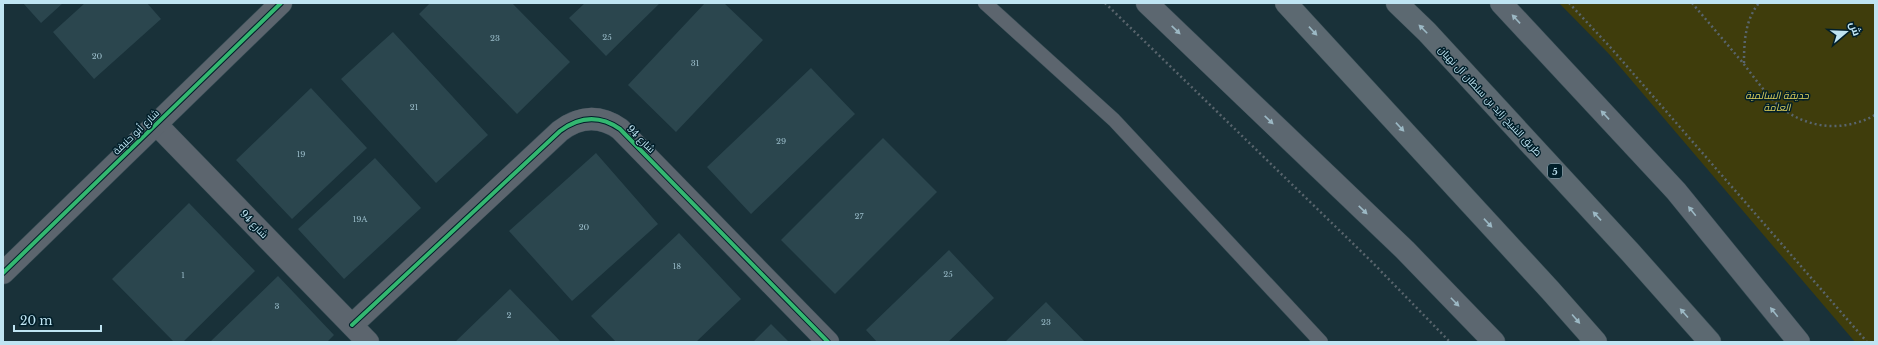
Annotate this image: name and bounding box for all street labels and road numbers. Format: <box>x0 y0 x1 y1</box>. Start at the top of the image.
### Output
street label: طريق الشيخ زايد بن سلطان آل نهيان <box>1435 43 1545 159</box>
street label: شارع أبو حنيفة <box>110 107 162 157</box>
street label: شارع 94 <box>624 122 658 156</box>
road number: 5 <box>1548 164 1562 178</box>
street label: شارع 94 <box>237 207 271 241</box>

